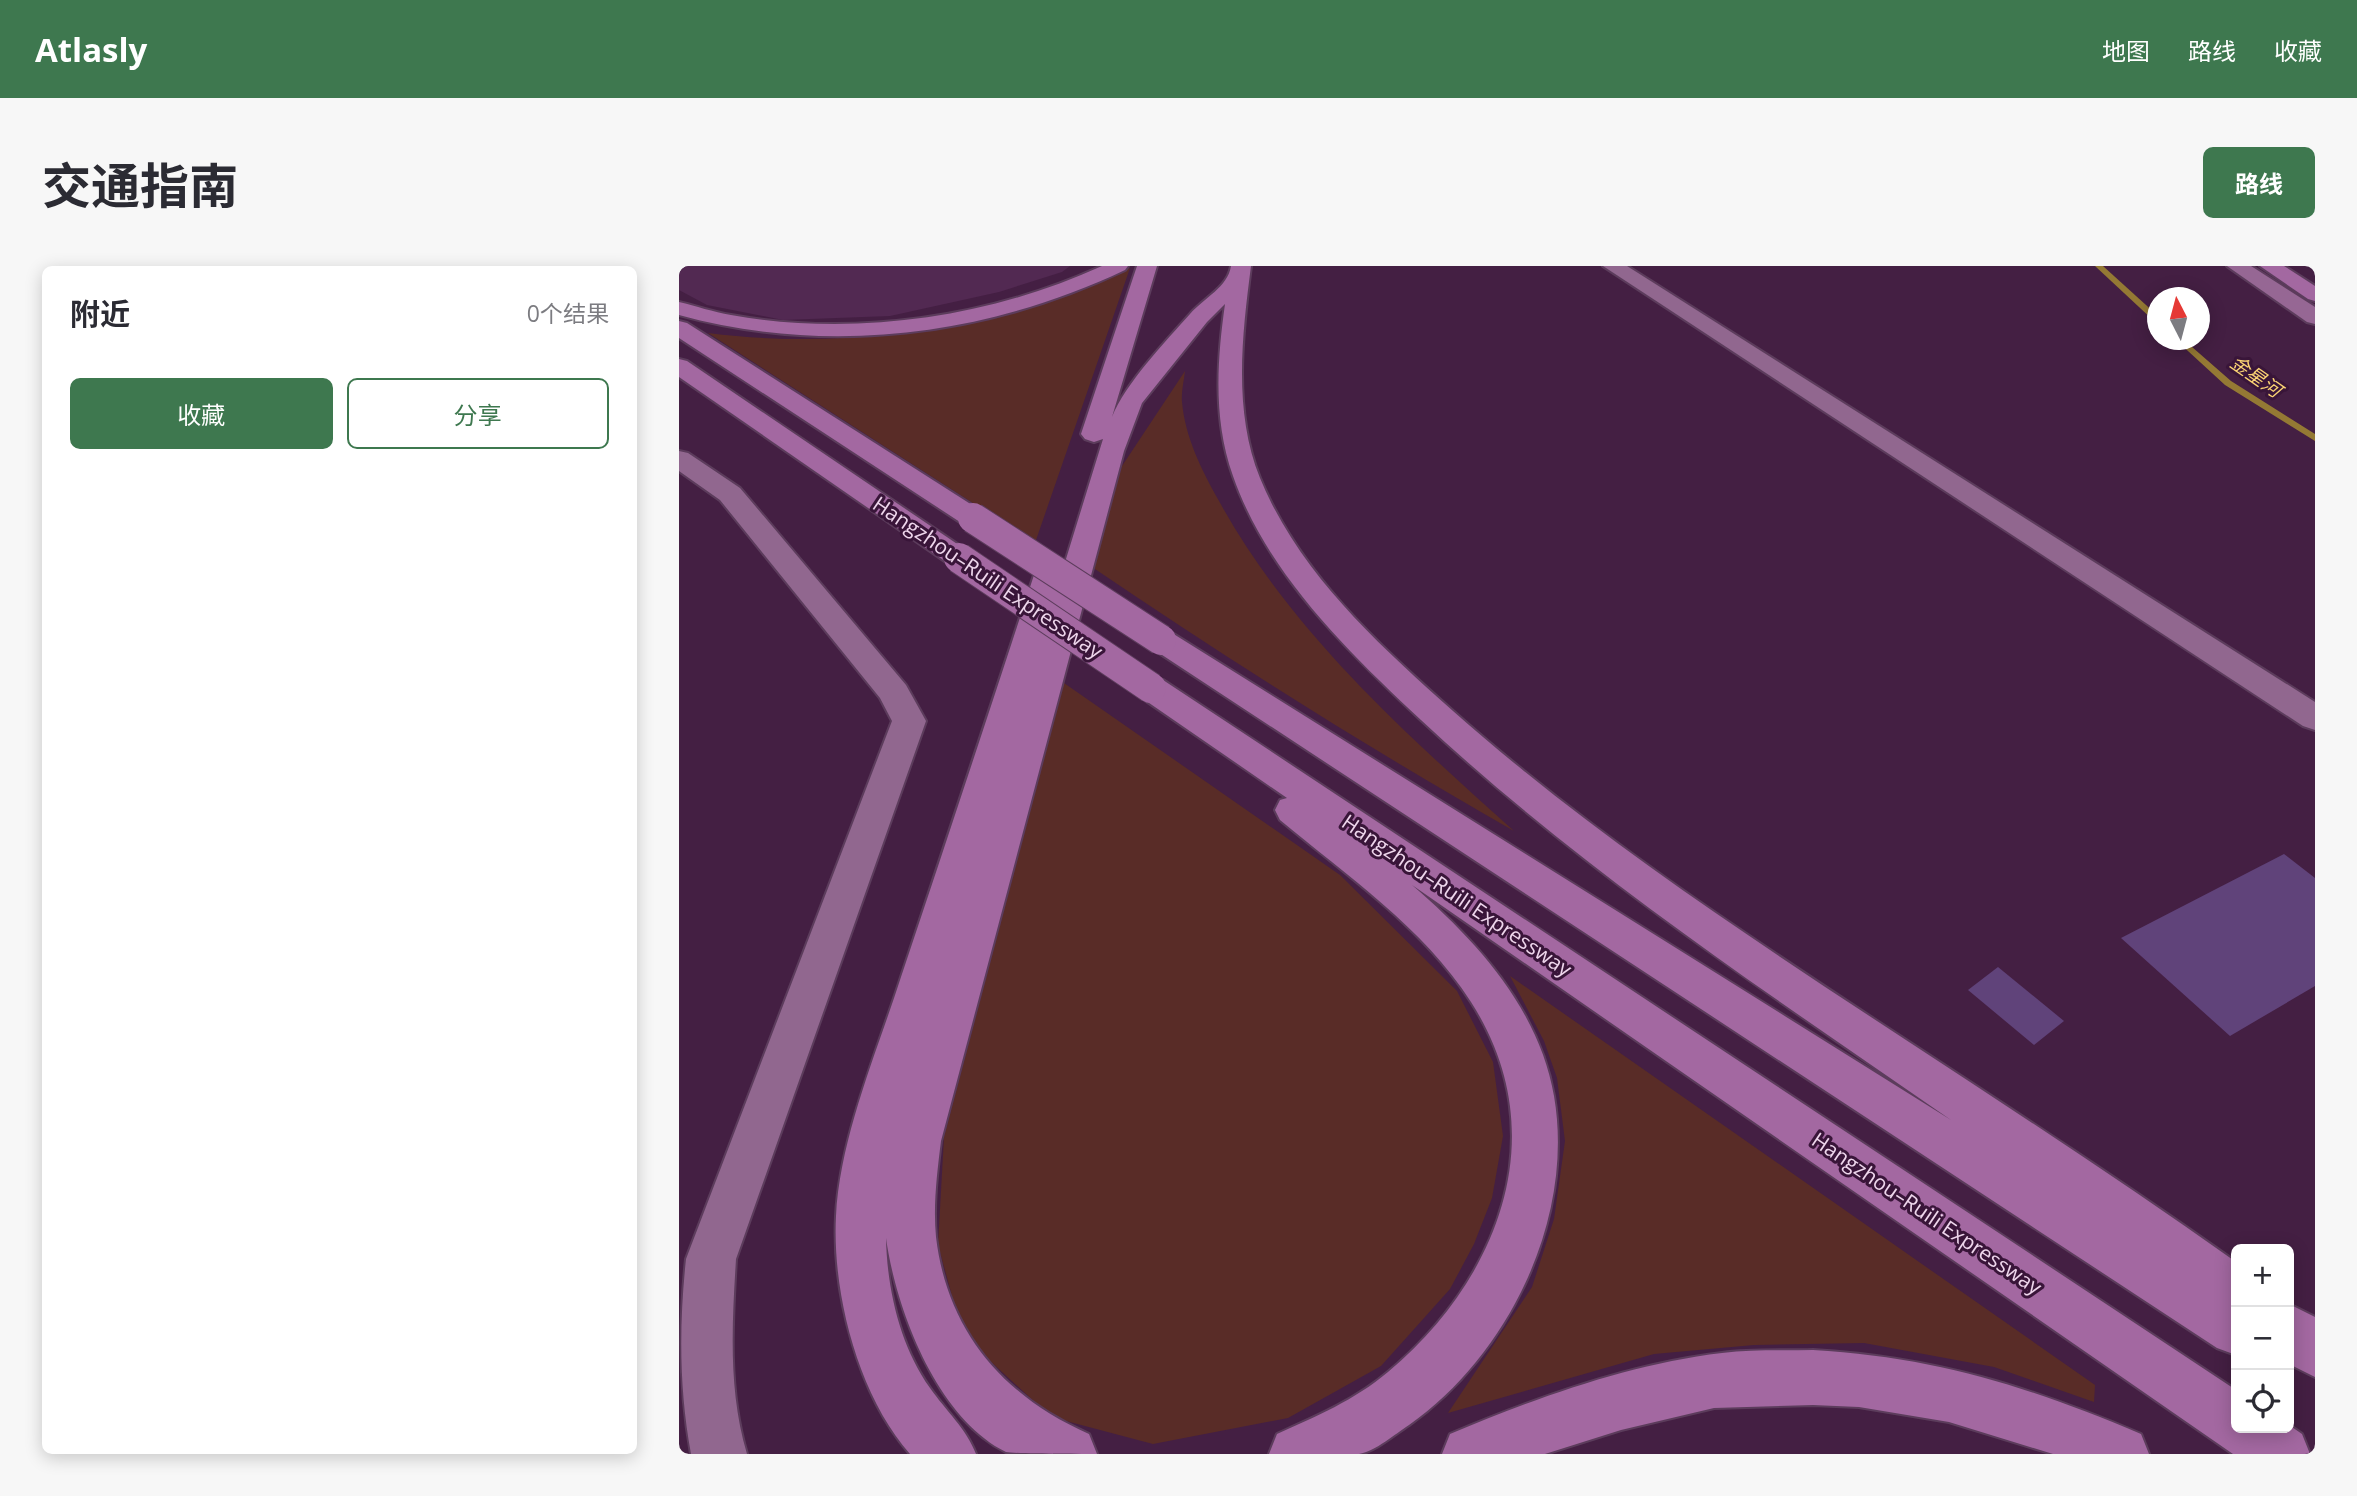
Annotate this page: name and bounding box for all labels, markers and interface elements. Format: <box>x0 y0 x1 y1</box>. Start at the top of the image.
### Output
text: Atlasly <box>35 27 147 72</box>
text: 地图 <box>2102 34 2150 67</box>
text: 路线 <box>2188 34 2236 67</box>
text: 收藏 <box>2274 34 2322 67</box>
button: 路线 <box>2203 147 2315 218</box>
text: 交通指南 <box>42 152 238 218</box>
north arrow <box>2147 287 2210 350</box>
text: 附近 <box>70 293 130 334</box>
text: 0个结果 <box>527 297 609 329</box>
water label: 金星河 <box>2225 349 2290 405</box>
button: 收藏 <box>70 378 333 449</box>
button: 分享 <box>347 378 609 449</box>
street label: Hangzhou–Ruili Expressway <box>868 489 1109 665</box>
street label: Hangzhou–Ruili Expressway <box>1337 807 1578 983</box>
street label: Hangzhou–Ruili Expressway <box>1807 1125 2048 1301</box>
map controls <box>2231 1244 2294 1433</box>
button: + <box>2231 1244 2294 1307</box>
button: − <box>2231 1307 2294 1370</box>
button: locate <box>2231 1370 2294 1433</box>

